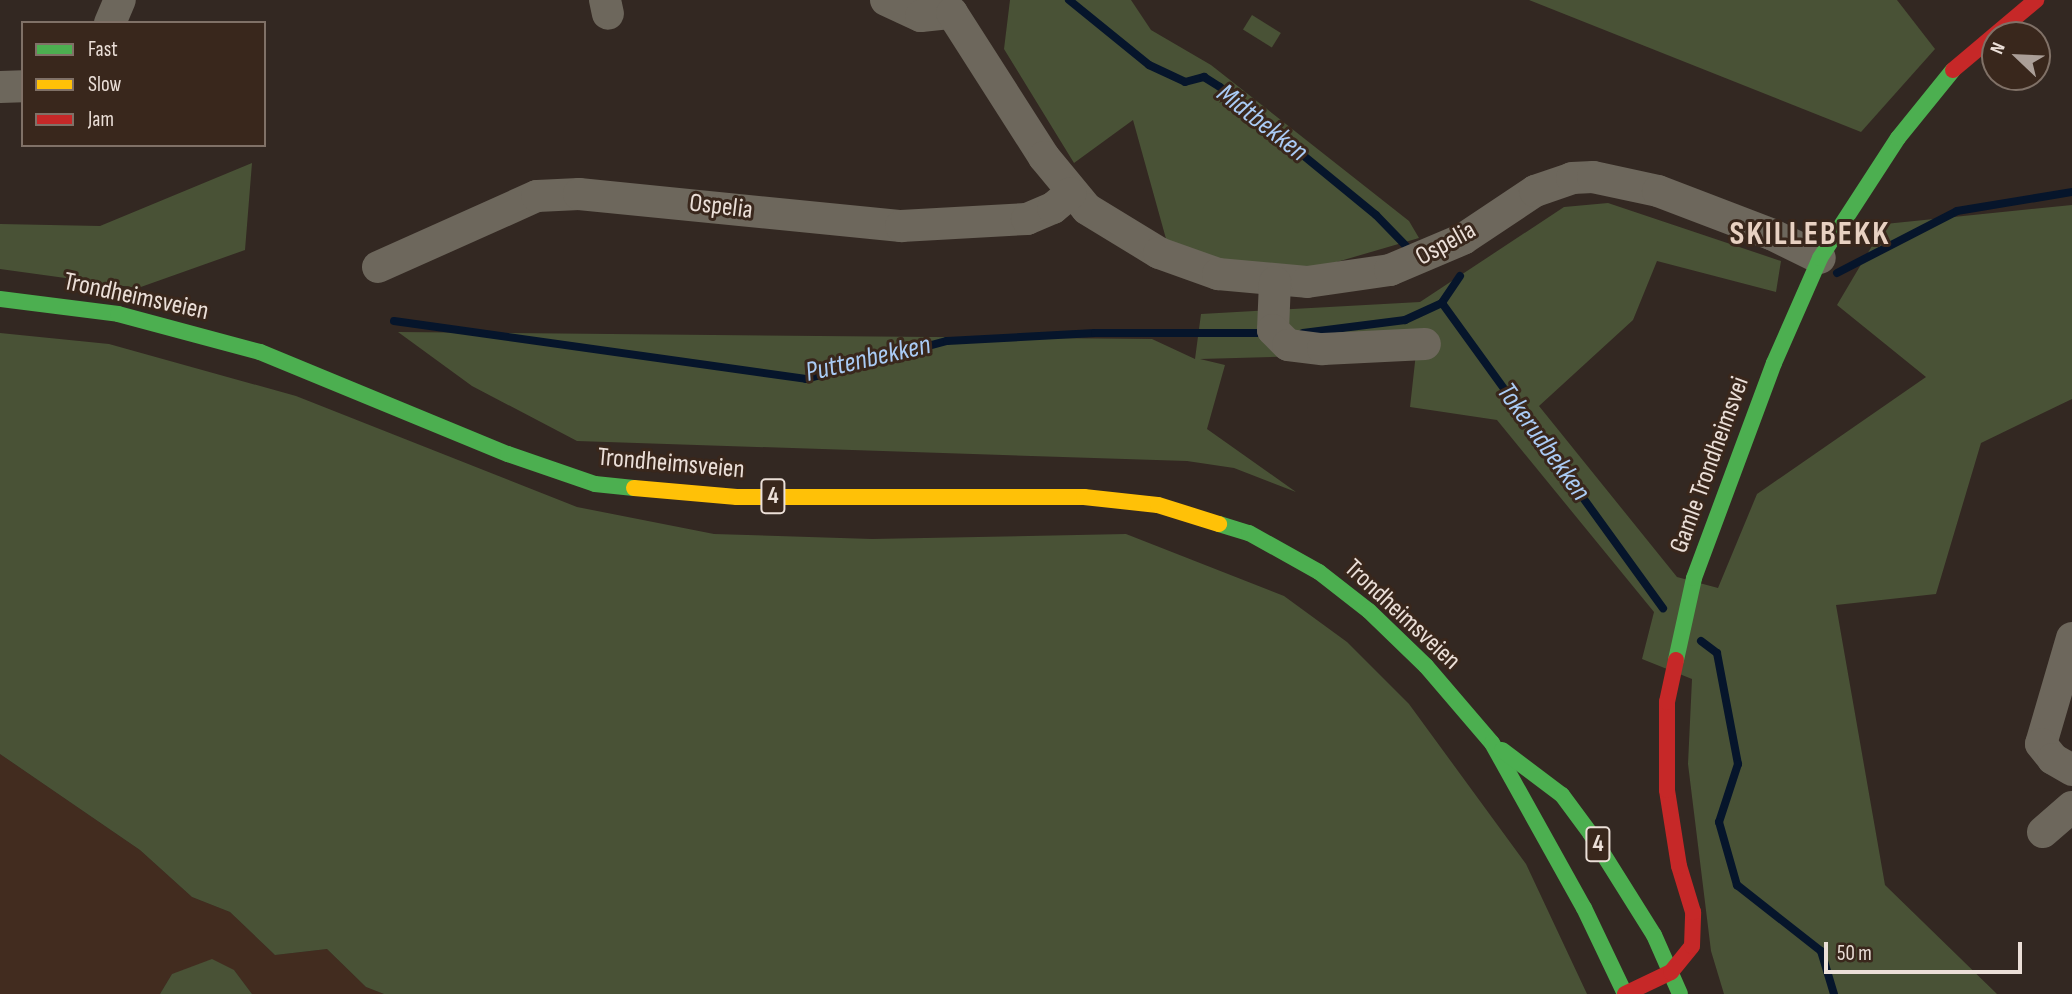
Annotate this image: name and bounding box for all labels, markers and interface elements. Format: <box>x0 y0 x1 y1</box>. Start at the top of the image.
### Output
legend <box>21 21 266 147</box>
north arrow <box>1981 21 2051 91</box>
text: Fast <box>88 37 118 62</box>
text: N <box>1985 39 2011 58</box>
text: Slow <box>88 72 121 97</box>
water label: Midtbekken <box>1210 77 1314 169</box>
text: Jam <box>88 107 114 132</box>
street label: Ospelia <box>688 188 754 226</box>
street label: Ospelia <box>1411 215 1481 273</box>
district label: SKILLEBEKK <box>1731 215 1889 255</box>
street label: Trondheimsveien <box>61 266 211 328</box>
water label: Puttenbekken <box>802 328 934 390</box>
street label: Gamle Trondheimsvei <box>1664 373 1756 557</box>
water label: Tokerudbekken <box>1489 376 1597 508</box>
street label: Trondheimsveien <box>596 442 746 486</box>
road number: 4 <box>759 476 787 516</box>
street label: Trondheimsveien <box>1337 553 1467 677</box>
road number: 4 <box>1584 824 1612 864</box>
scale bar <box>1827 928 2025 972</box>
text: 50 m <box>1837 941 1872 966</box>

